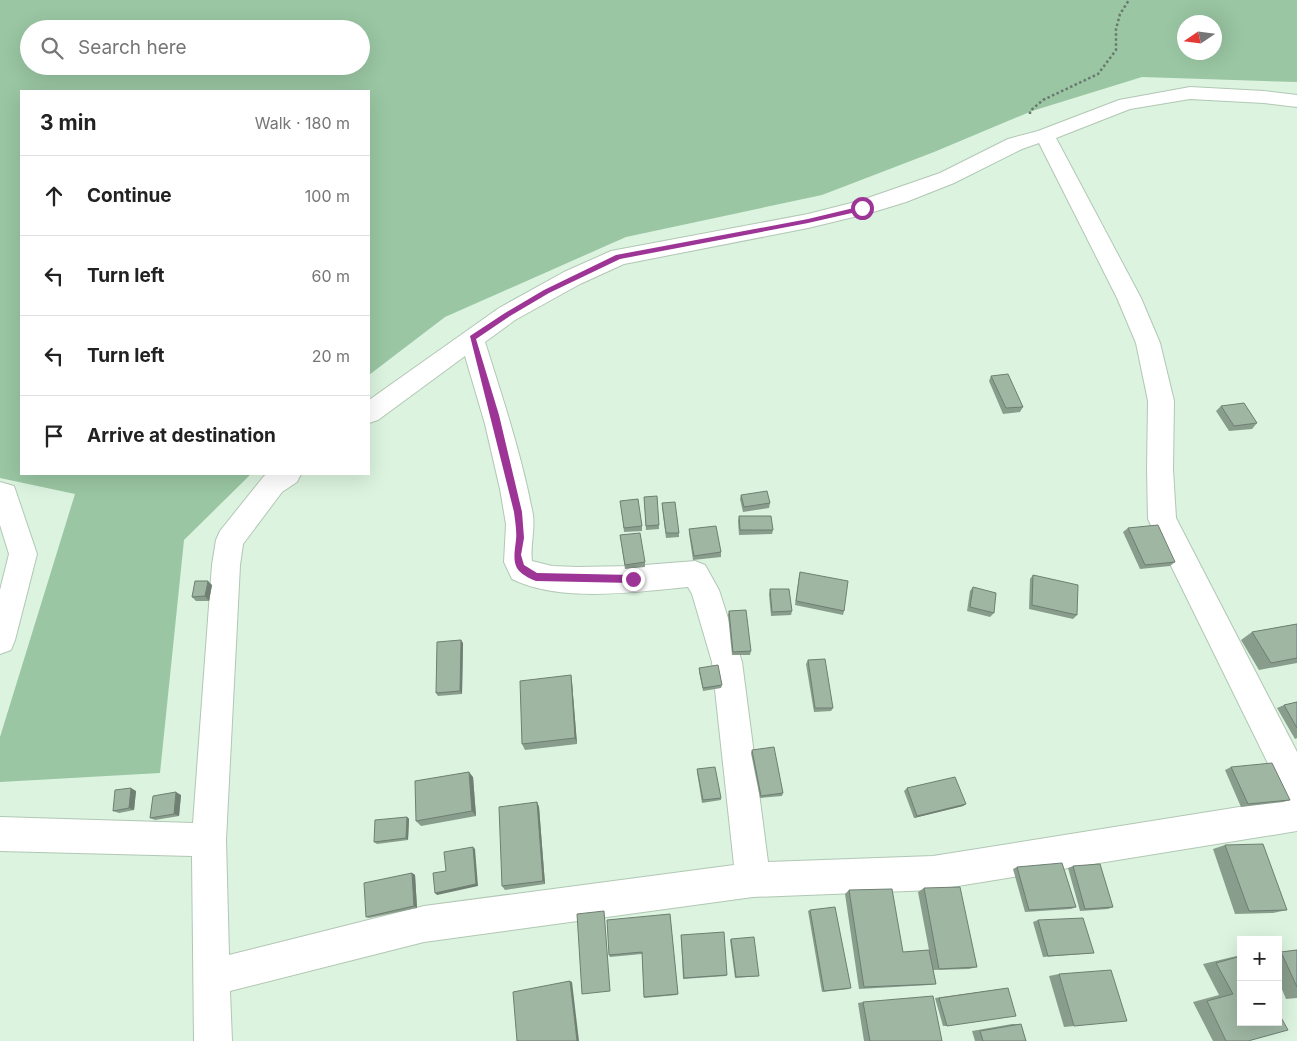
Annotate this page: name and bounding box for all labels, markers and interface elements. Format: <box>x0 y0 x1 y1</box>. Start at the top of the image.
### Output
north arrow <box>1177 15 1222 60</box>
search box <box>20 20 370 75</box>
icon: search <box>38 34 66 62</box>
text: Search here <box>78 36 187 59</box>
text: 3 min <box>40 110 96 135</box>
text: Walk · 180 m <box>255 113 350 133</box>
icon: ahead <box>40 182 68 210</box>
text: Continue <box>87 184 172 207</box>
text: 100 m <box>305 186 350 206</box>
route start <box>851 197 874 220</box>
icon: left <box>40 262 68 290</box>
text: Turn left <box>87 264 165 287</box>
text: 60 m <box>311 266 350 286</box>
icon: left <box>40 342 68 370</box>
text: Turn left <box>87 344 165 367</box>
text: 20 m <box>312 346 350 366</box>
icon: arrive <box>40 422 68 450</box>
text: Arrive at destination <box>87 424 276 447</box>
route end <box>622 568 645 591</box>
map controls <box>1237 936 1282 1026</box>
button: + <box>1237 936 1282 981</box>
button: − <box>1237 981 1282 1026</box>

